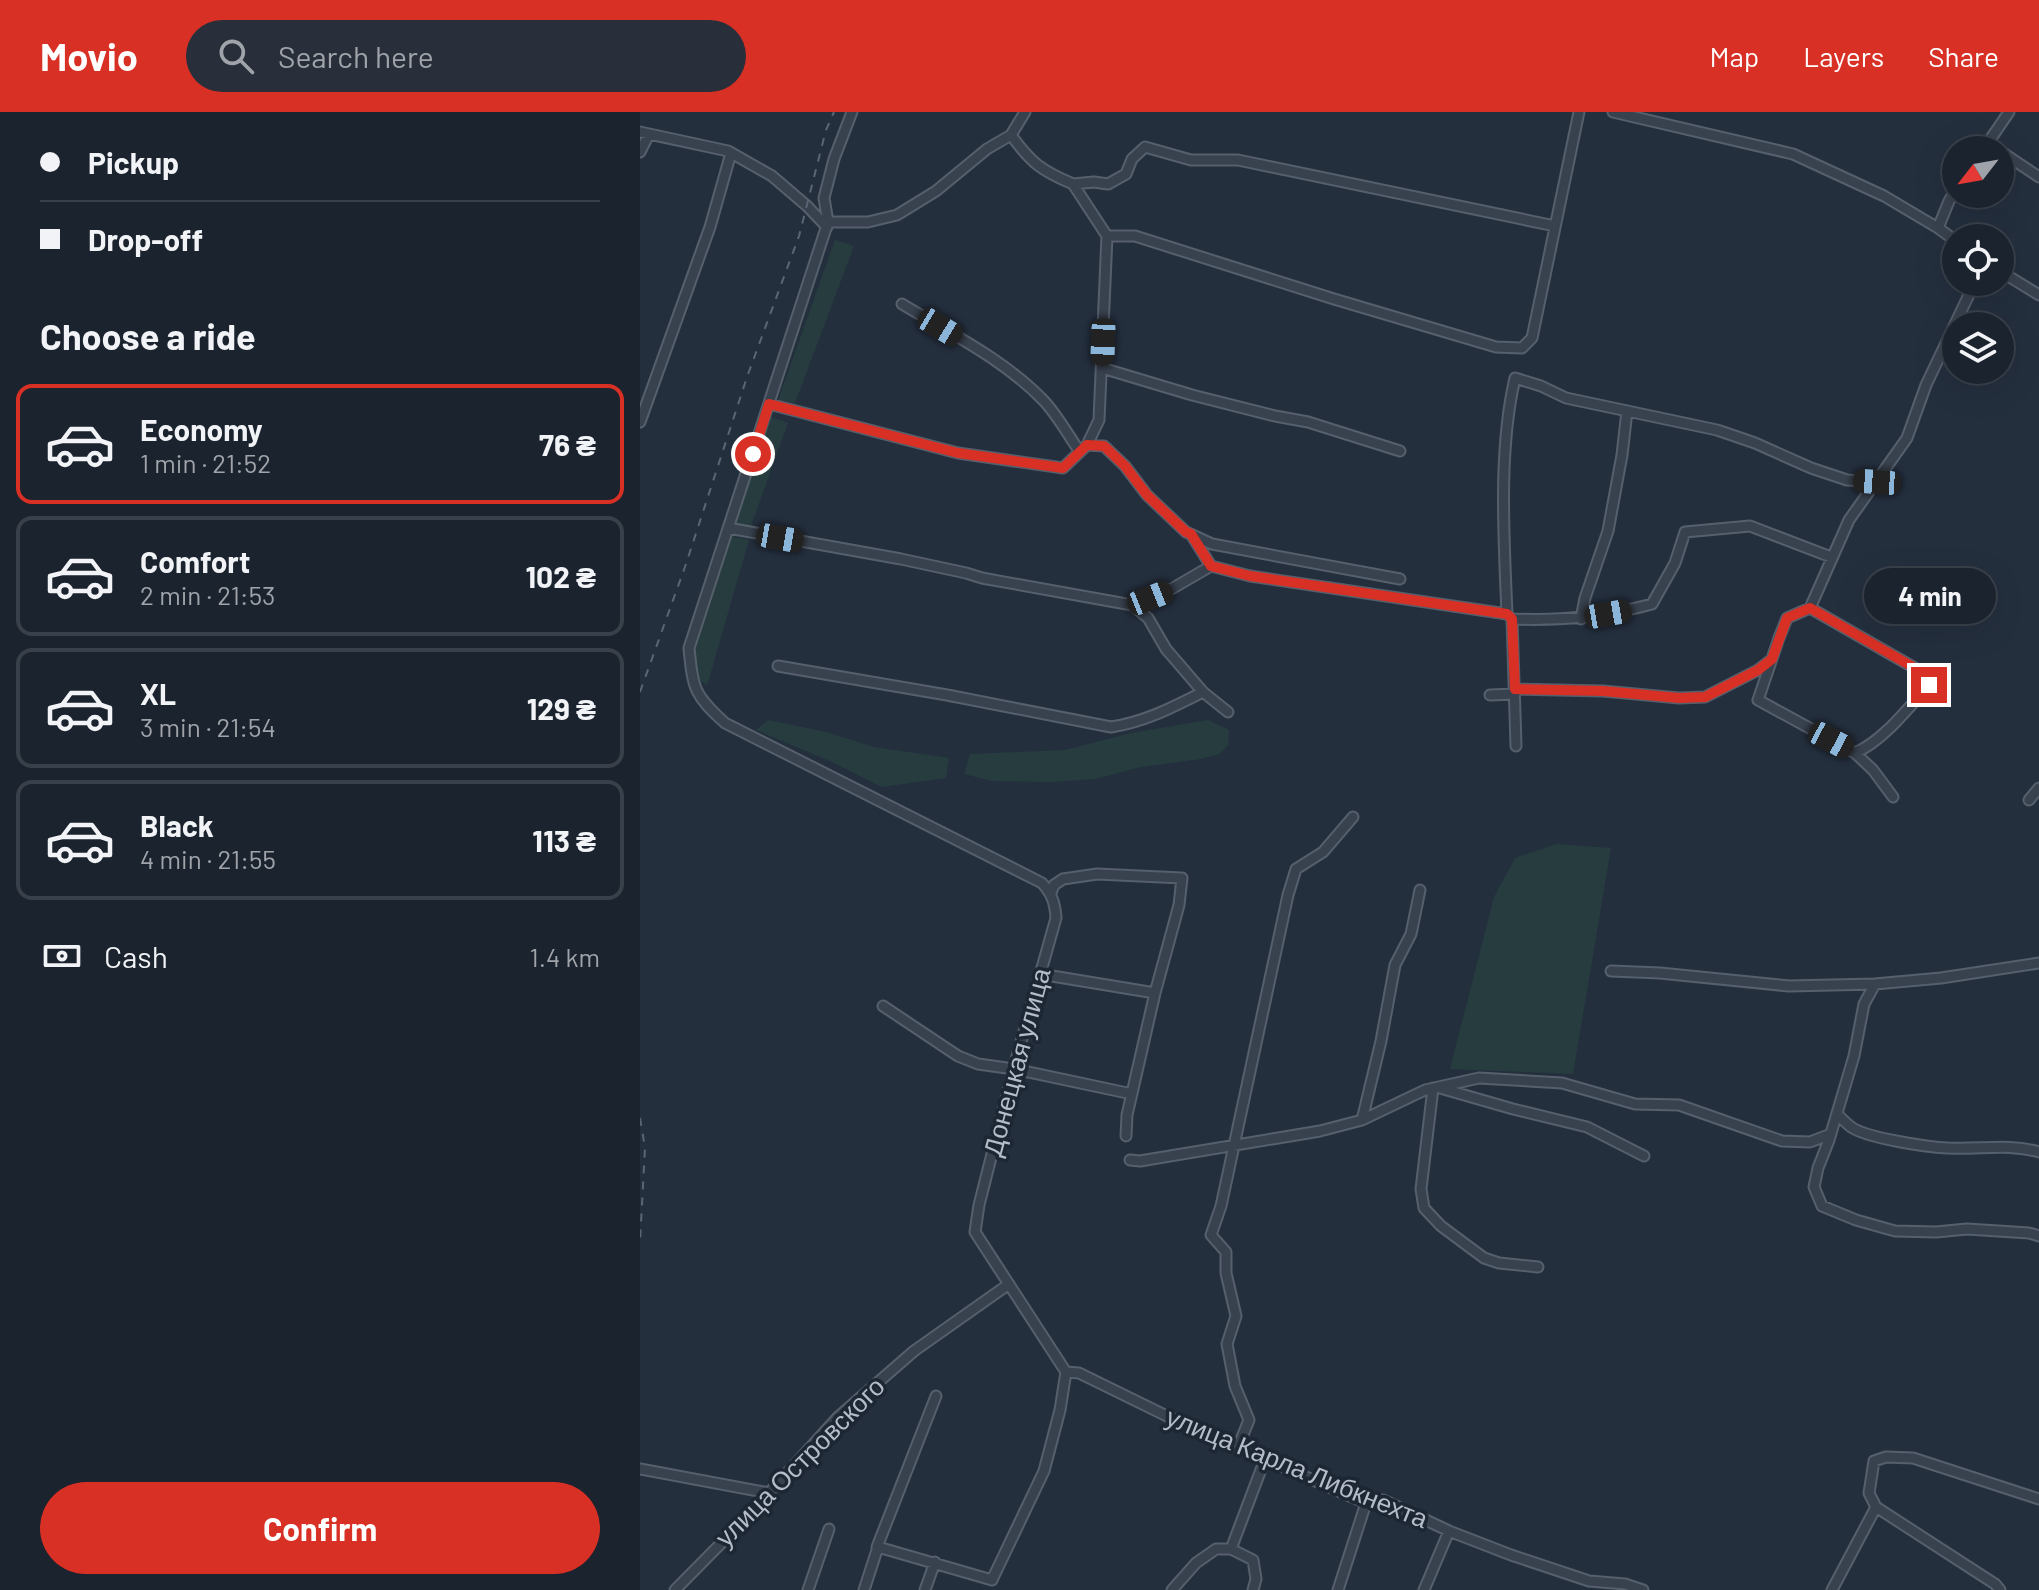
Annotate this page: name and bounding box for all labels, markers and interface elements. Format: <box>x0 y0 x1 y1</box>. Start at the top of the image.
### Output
search box <box>186 20 746 92</box>
text: Movio <box>40 33 138 79</box>
icon: search <box>214 34 258 78</box>
text: Search here <box>278 38 434 74</box>
text: Map <box>1709 39 1759 73</box>
text: Layers <box>1803 39 1884 73</box>
text: Share <box>1928 39 1999 73</box>
north arrow <box>1942 136 2014 208</box>
map controls <box>1942 136 2014 384</box>
text: Pickup <box>88 144 179 180</box>
text: Drop-off <box>88 221 203 257</box>
button: locate <box>1942 224 2014 296</box>
car <box>913 304 967 350</box>
button: layers <box>1942 312 2014 384</box>
text: Choose a ride <box>40 314 256 357</box>
car <box>1090 318 1116 366</box>
icon: car <box>44 408 116 480</box>
text: Economy <box>140 411 263 447</box>
text: 76 ₴ <box>539 426 596 462</box>
route start <box>735 436 771 472</box>
text: 1 min · 21:52 <box>140 447 271 478</box>
car <box>1852 468 1902 496</box>
car <box>754 522 806 554</box>
icon: car <box>44 540 116 612</box>
text: Comfort <box>140 543 250 579</box>
text: 102 ₴ <box>525 558 596 594</box>
callout: 4 min <box>1863 569 1995 625</box>
car <box>1123 578 1177 618</box>
text: 2 min · 21:53 <box>140 579 275 610</box>
text: 4 min <box>1898 580 1962 611</box>
car <box>1582 598 1634 630</box>
route end <box>1911 667 1947 703</box>
icon: car <box>44 672 116 744</box>
text: XL <box>140 675 176 711</box>
text: 129 ₴ <box>527 690 596 726</box>
text: 3 min · 21:54 <box>140 711 276 742</box>
car <box>1804 718 1858 762</box>
icon: car <box>44 804 116 876</box>
text: Black <box>140 807 214 843</box>
text: 113 ₴ <box>532 822 596 858</box>
text: 4 min · 21:55 <box>140 843 276 874</box>
icon: cash <box>40 934 84 978</box>
text: Cash <box>104 938 168 974</box>
text: 1.4 km <box>530 941 600 972</box>
street label: Донецкая улица <box>976 964 1056 1159</box>
street label: улица Островского <box>708 1370 890 1552</box>
street label: улица Карла Либкнехта <box>1162 1400 1433 1534</box>
button: Confirm <box>40 1482 600 1574</box>

